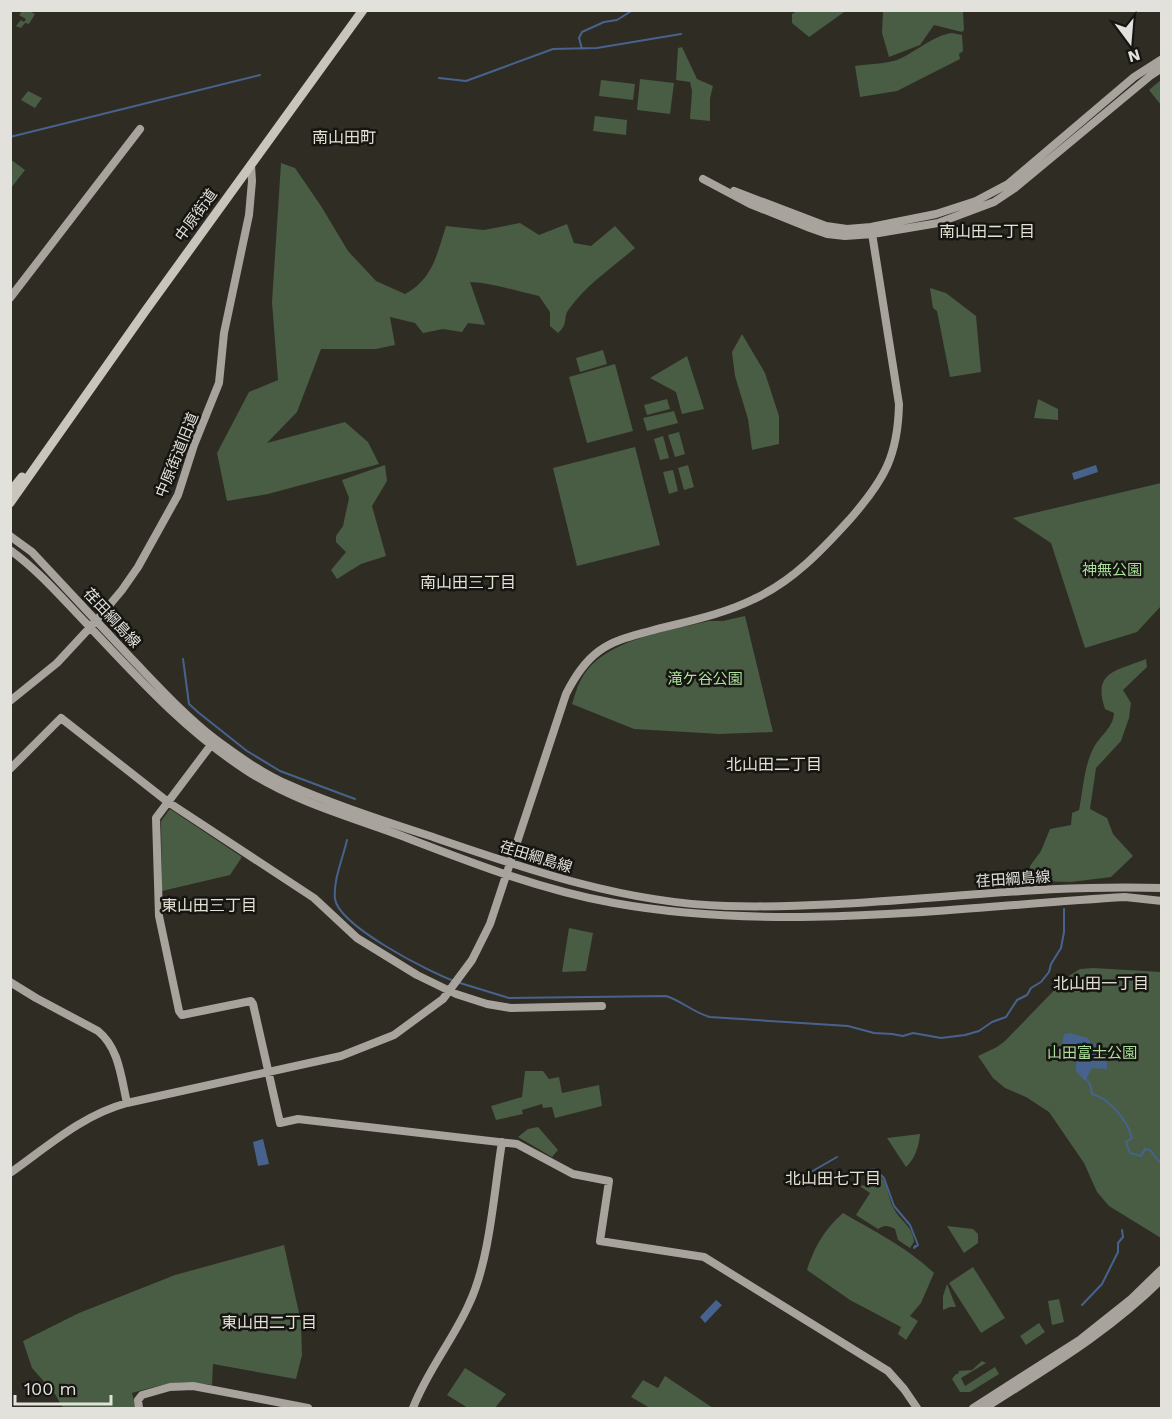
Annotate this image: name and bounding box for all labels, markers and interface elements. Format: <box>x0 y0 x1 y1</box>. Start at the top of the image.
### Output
north arrow <box>1100 12 1160 72</box>
text: N <box>1126 45 1142 67</box>
district label: 南山田町 <box>312 128 376 147</box>
street label: 中原街道 <box>171 185 221 245</box>
district label: 南山田二丁目 <box>939 222 1035 241</box>
street label: 中原街道旧道 <box>152 410 202 500</box>
park label: 神無公園 <box>1082 561 1142 579</box>
district label: 南山田三丁目 <box>420 573 516 592</box>
street label: 荏田綱島線 <box>80 584 144 652</box>
park label: 滝ケ谷公園 <box>667 670 743 688</box>
district label: 北山田二丁目 <box>726 755 822 774</box>
street label: 荏田綱島線 <box>497 837 575 877</box>
street label: 荏田綱島線 <box>975 867 1051 891</box>
district label: 東山田三丁目 <box>161 896 257 915</box>
district label: 北山田一丁目 <box>1053 974 1149 993</box>
park label: 山田富士公園 <box>1047 1044 1137 1062</box>
district label: 北山田七丁目 <box>785 1169 881 1188</box>
district label: 東山田二丁目 <box>221 1313 317 1332</box>
scale bar <box>15 1368 111 1406</box>
text: 100 m <box>24 1378 77 1399</box>

